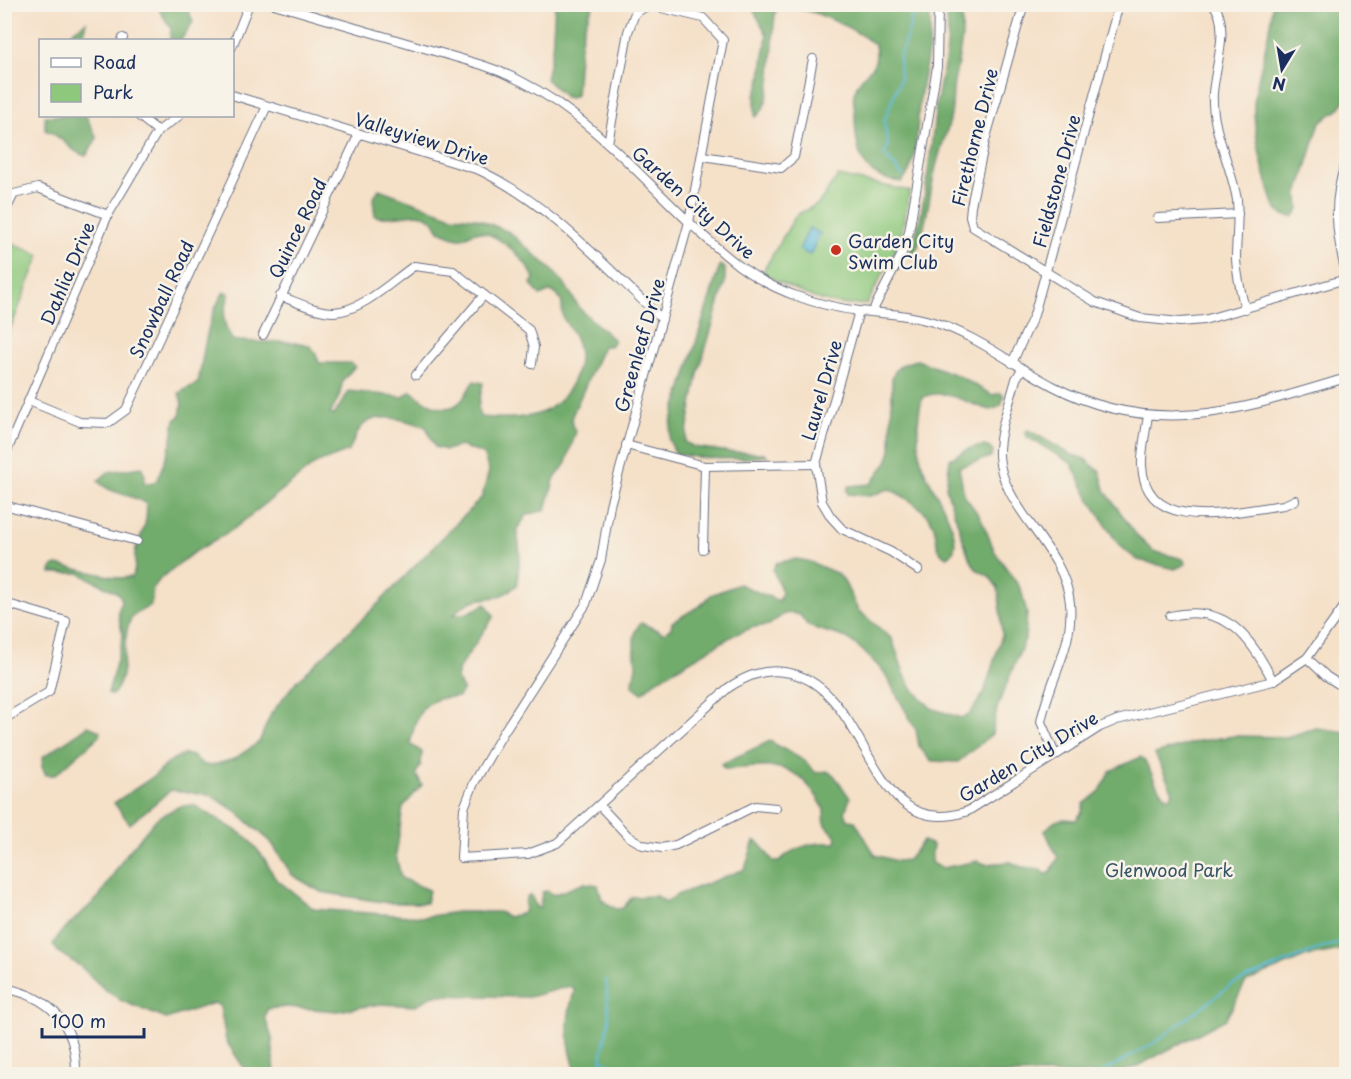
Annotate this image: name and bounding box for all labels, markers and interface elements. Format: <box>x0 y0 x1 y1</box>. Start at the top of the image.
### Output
legend <box>39 39 234 117</box>
north arrow <box>1252 39 1312 99</box>
text: Road <box>93 48 137 75</box>
street label: Firethorne Drive <box>944 65 1004 209</box>
text: N <box>1270 72 1287 98</box>
text: Park <box>93 78 133 105</box>
street label: Valleyview Drive <box>351 105 493 171</box>
street label: Fieldstone Drive <box>1025 111 1087 251</box>
street label: Garden City Drive <box>626 139 762 265</box>
street label: Quince Road <box>261 173 333 283</box>
street label: Dahlia Drive <box>33 217 101 329</box>
place label: Garden City Swim Club <box>848 227 954 275</box>
street label: Snowball Road <box>122 236 200 362</box>
marker: Garden City Swim Club <box>829 243 843 257</box>
street label: Greenleaf Drive <box>607 275 671 415</box>
street label: Laurel Drive <box>794 336 848 444</box>
street label: Garden City Drive <box>953 704 1103 808</box>
park label: Glenwood Park <box>1105 856 1233 883</box>
scale bar <box>42 1001 144 1039</box>
text: 100 m <box>51 1007 106 1034</box>

